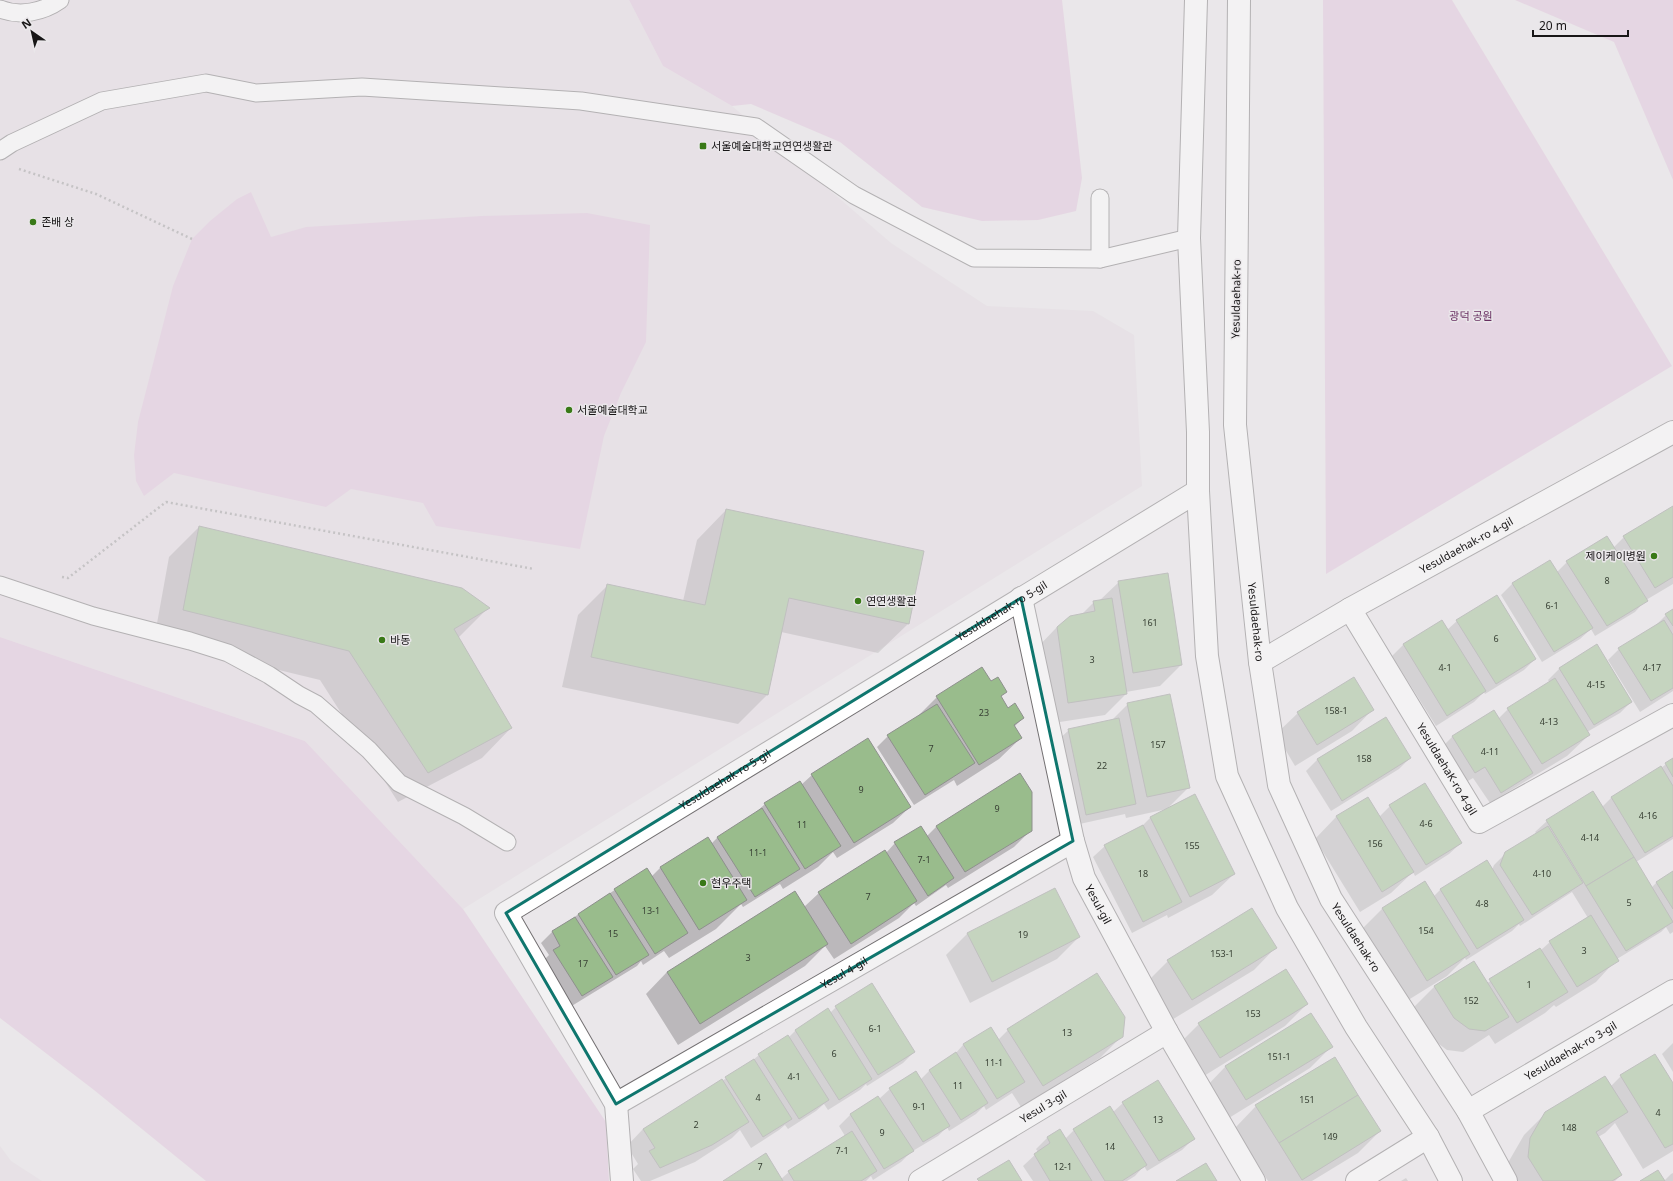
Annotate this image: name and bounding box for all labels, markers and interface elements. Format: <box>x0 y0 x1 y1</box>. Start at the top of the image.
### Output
north arrow <box>12 12 52 52</box>
scale bar <box>1533 12 1628 38</box>
text: N <box>18 15 34 32</box>
text: 20 m <box>1539 17 1567 34</box>
place label: 서울예술대학교연연생활관 <box>711 138 832 153</box>
marker: 서울예술대학교연연생활관 <box>698 141 708 151</box>
place label: 존배 상 <box>41 214 74 229</box>
marker: 존배 상 <box>28 217 38 227</box>
street label: Yesuldaehak-ro <box>1227 259 1244 339</box>
park label: 광덕 공원 <box>1449 308 1493 323</box>
place label: 서울예술대학교 <box>577 402 648 417</box>
marker: 서울예술대학교 <box>564 405 574 415</box>
street label: Yesuldaehak-ro 4-gil <box>1417 513 1515 577</box>
place label: 제이케이병원 <box>1585 548 1646 563</box>
marker: 제이케이병원 <box>1649 551 1659 561</box>
house number: 8 <box>1604 574 1610 587</box>
street label: Yesuldaehak-ro 5-gil <box>953 577 1050 644</box>
street label: Yesuldaehak-ro <box>1245 582 1268 662</box>
place label: 연연생활관 <box>866 593 917 608</box>
marker: 연연생활관 <box>853 596 863 606</box>
house number: 6-1 <box>1545 599 1559 612</box>
house number: 161 <box>1142 616 1158 629</box>
place label: 바동 <box>390 632 410 647</box>
house number: 6 <box>1493 632 1499 645</box>
marker: 바동 <box>377 635 387 645</box>
house number: 3 <box>1089 653 1095 666</box>
house number: 4-1 <box>1438 661 1452 674</box>
house number: 4-17 <box>1643 661 1661 674</box>
house number: 4-15 <box>1587 678 1605 691</box>
house number: 158-1 <box>1324 704 1348 717</box>
house number: 23 <box>979 706 989 719</box>
house number: 4-13 <box>1540 715 1558 728</box>
street label: YesuldaehaK-ro 4-gil <box>1414 720 1481 818</box>
house number: 157 <box>1150 738 1166 751</box>
house number: 7 <box>928 742 934 755</box>
street label: Yesuldaehak-ro 5-gil <box>676 745 773 813</box>
house number: 4-11 <box>1481 745 1499 758</box>
house number: 158 <box>1356 752 1372 765</box>
house number: 22 <box>1097 759 1107 772</box>
house number: 9 <box>858 783 864 796</box>
house number: 9 <box>994 802 1000 815</box>
house number: 4-16 <box>1639 809 1657 822</box>
house number: 4-6 <box>1419 817 1433 830</box>
house number: 11 <box>797 818 807 831</box>
house number: 4-14 <box>1581 831 1599 844</box>
house number: 156 <box>1367 837 1383 850</box>
house number: 155 <box>1184 839 1200 852</box>
house number: 11-1 <box>749 846 767 859</box>
house number: 7-1 <box>917 853 931 866</box>
house number: 18 <box>1138 867 1148 880</box>
house number: 4-10 <box>1533 867 1551 880</box>
place label: 현우주택 <box>711 875 751 890</box>
marker: 현우주택 <box>698 878 708 888</box>
street label: Yesul-gil <box>1082 882 1115 926</box>
house number: 7 <box>865 890 871 903</box>
house number: 5 <box>1626 896 1632 909</box>
house number: 4-8 <box>1475 897 1489 910</box>
street label: Yesuldaehak-ro <box>1328 900 1384 975</box>
house number: 13-1 <box>642 904 660 917</box>
house number: 154 <box>1418 924 1434 937</box>
house number: 15 <box>608 927 618 940</box>
house number: 19 <box>1018 928 1028 941</box>
house number: 3 <box>1581 944 1587 957</box>
house number: 153-1 <box>1210 947 1234 960</box>
house number: 3 <box>745 951 751 964</box>
street label: Yesul 4-gil <box>817 953 870 992</box>
house number: 17 <box>578 957 588 970</box>
house number: 1 <box>1526 978 1532 991</box>
house number: 152 <box>1463 994 1479 1007</box>
house number: 153 <box>1245 1007 1261 1020</box>
street label: Yesuldaehak-ro 3-gil <box>1522 1018 1619 1083</box>
house number: 6-1 <box>868 1022 882 1035</box>
house number: 13 <box>1062 1026 1072 1039</box>
house number: 6 <box>831 1047 837 1060</box>
house number: 151-1 <box>1267 1050 1291 1063</box>
house number: 11-1 <box>985 1056 1003 1069</box>
house number: 4-1 <box>787 1070 801 1083</box>
house number: 11 <box>953 1079 963 1092</box>
street label: Yesul 3-gil <box>1017 1086 1069 1126</box>
house number: 4 <box>755 1091 761 1104</box>
house number: 151 <box>1299 1093 1315 1106</box>
house number: 9-1 <box>912 1100 926 1113</box>
house number: 4 <box>1655 1106 1661 1119</box>
house number: 13 <box>1153 1113 1163 1126</box>
house number: 2 <box>693 1118 699 1131</box>
house number: 148 <box>1561 1121 1577 1134</box>
house number: 9 <box>879 1126 885 1139</box>
house number: 149 <box>1322 1130 1338 1143</box>
house number: 14 <box>1105 1140 1115 1153</box>
house number: 7-1 <box>835 1144 849 1157</box>
house number: 7 <box>757 1160 763 1173</box>
house number: 12-1 <box>1054 1160 1072 1173</box>

